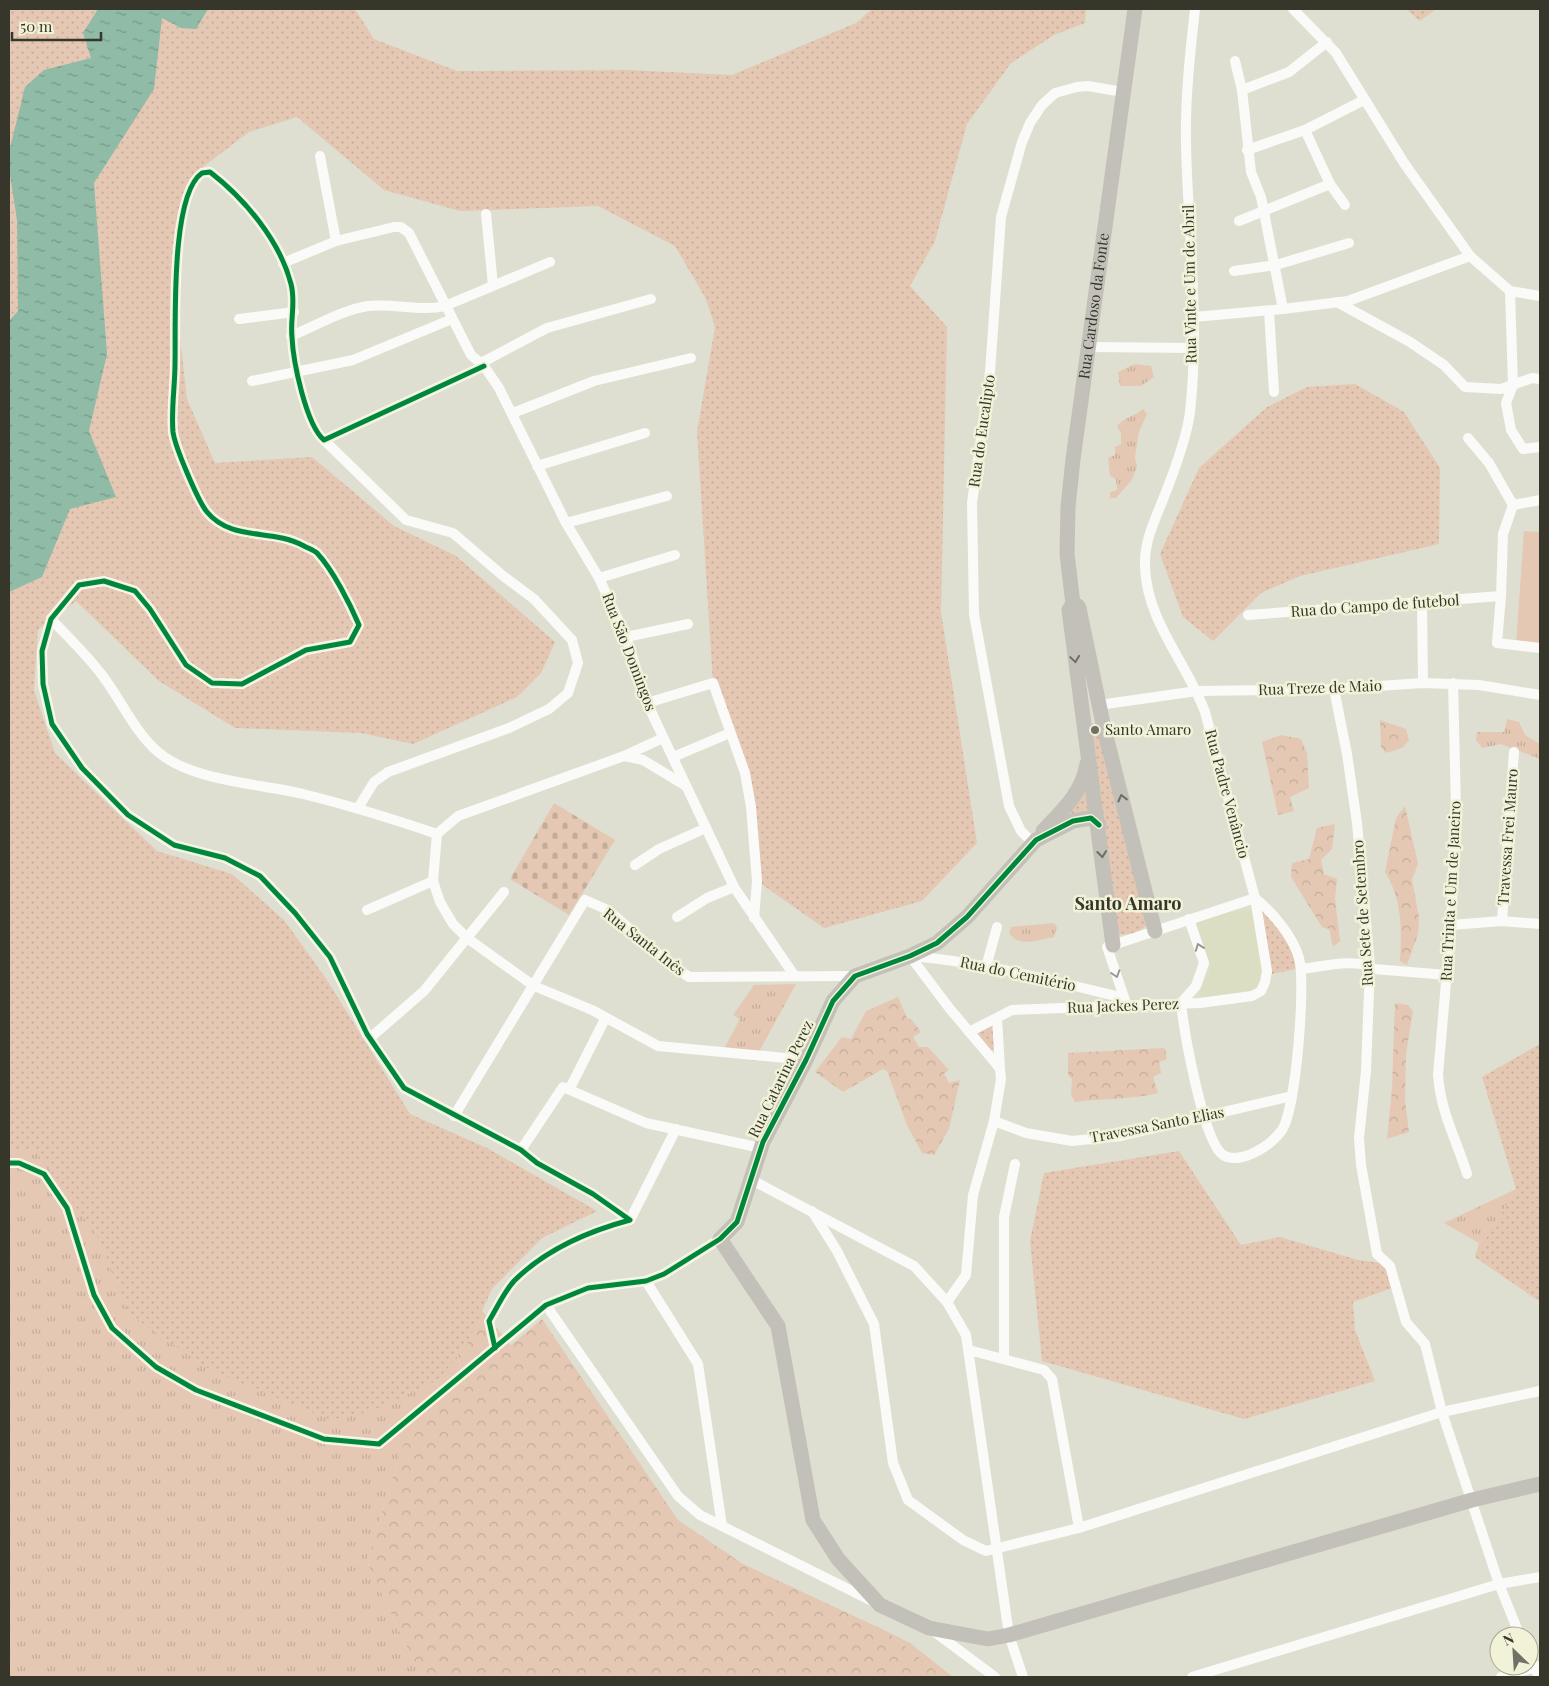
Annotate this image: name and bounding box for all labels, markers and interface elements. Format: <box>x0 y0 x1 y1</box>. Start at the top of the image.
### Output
scale bar <box>12 10 101 42</box>
text: 50 m <box>20 16 53 36</box>
street label: Rua Vinte e Um de Abril <box>1178 204 1200 364</box>
street label: Rua Cardoso da Fonte <box>1073 232 1113 380</box>
street label: Rua do Eucalipto <box>963 373 999 489</box>
street label: Rua do Campo de futebol <box>1290 589 1460 621</box>
street label: Rua São Domingos <box>598 590 662 714</box>
one-way arrow <box>1070 654 1080 663</box>
street label: Rua Treze de Maio <box>1258 675 1382 699</box>
place label: Santo Amaro <box>1105 719 1191 739</box>
marker: Santo Amaro <box>1089 724 1101 736</box>
street label: Rua Padre Venâncio <box>1201 727 1255 861</box>
street label: Travessa Frei Mauro <box>1492 768 1522 906</box>
one-way arrow <box>1118 795 1128 803</box>
street label: Rua Trinta e Um de Janeiro <box>1435 800 1465 982</box>
street label: Rua Sete de Setembro <box>1347 839 1377 987</box>
one-way arrow <box>1096 851 1107 859</box>
district label: Santo Amaro <box>1075 891 1181 915</box>
street label: Rua Santa Inês <box>600 903 690 979</box>
one-way arrow <box>1195 943 1205 952</box>
street label: Rua do Cemitério <box>958 951 1078 995</box>
one-way arrow <box>1110 969 1120 977</box>
street label: Rua Jackes Perez <box>1067 993 1179 1017</box>
street label: Rua Catarina Perez <box>743 1016 817 1141</box>
street label: Travessa Santo Elias <box>1088 1101 1226 1147</box>
north arrow <box>1489 1626 1539 1676</box>
text: N <box>1500 1628 1517 1650</box>

